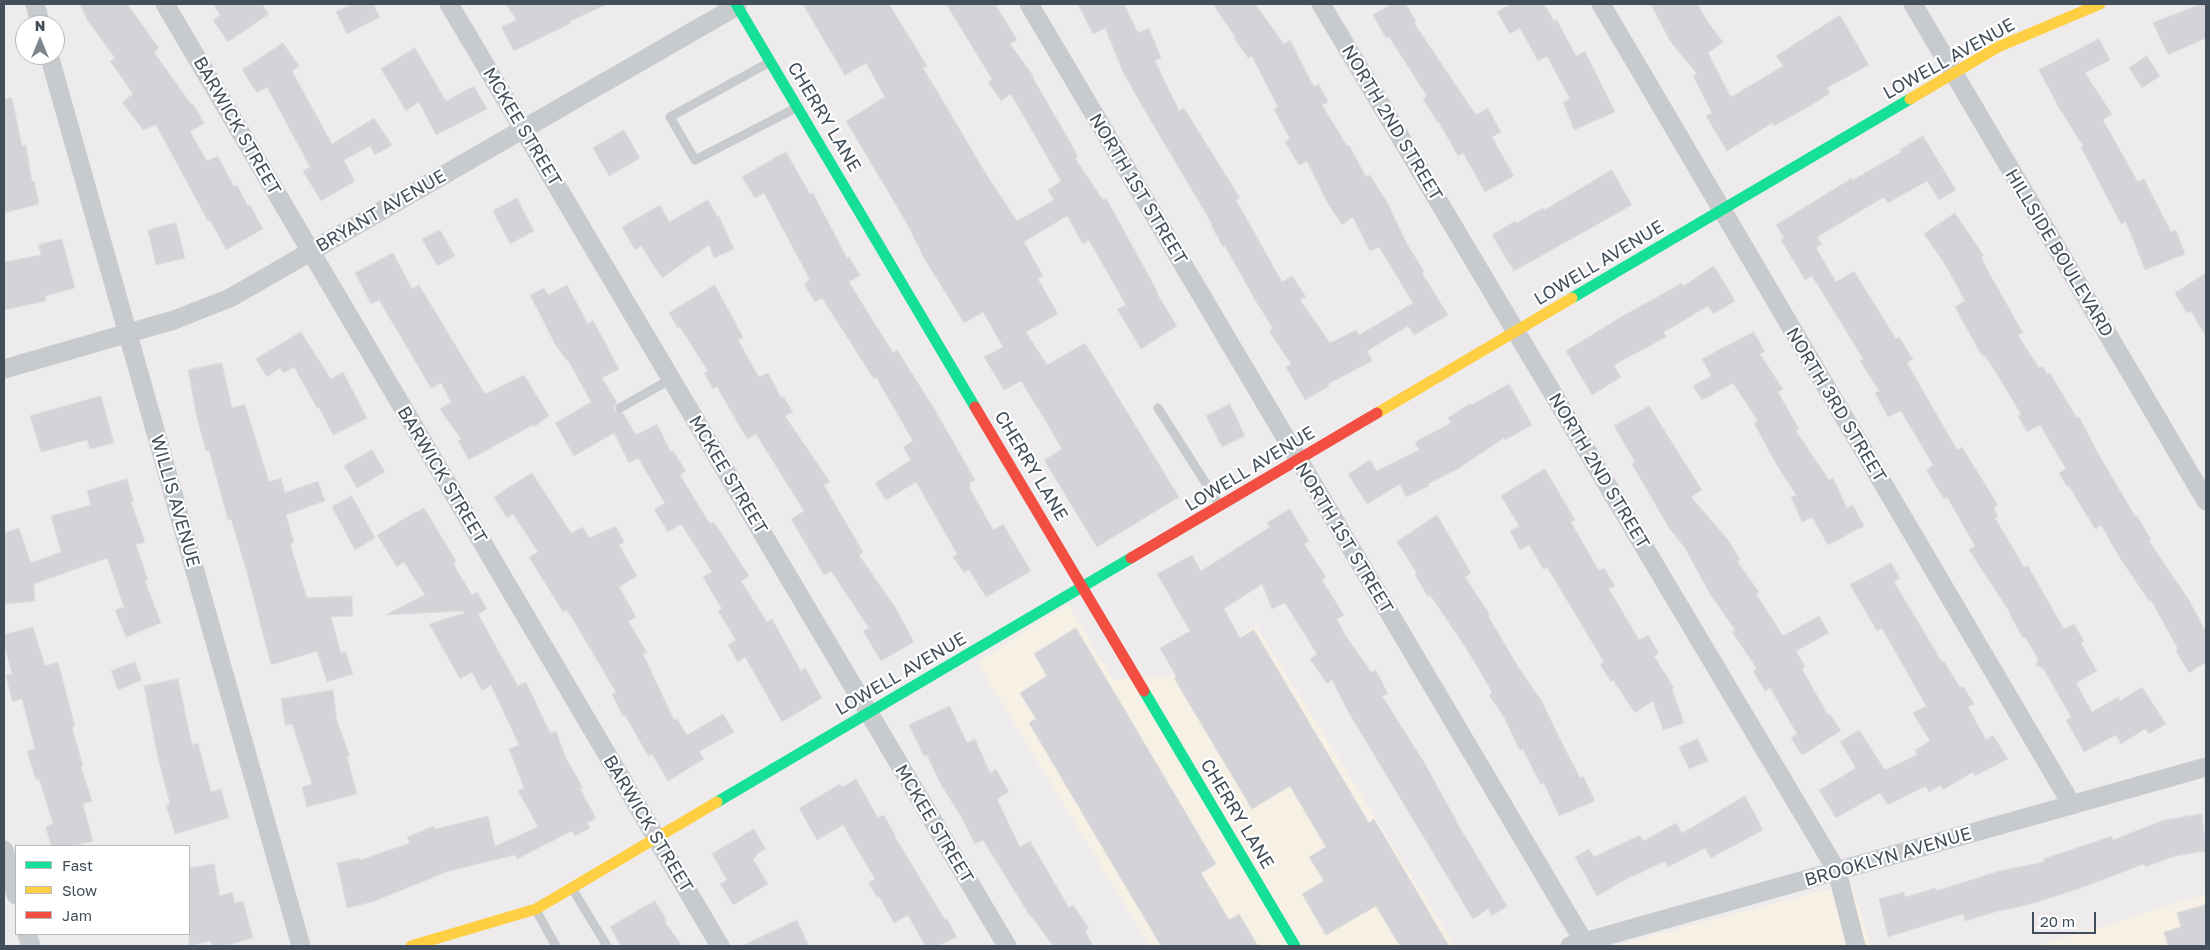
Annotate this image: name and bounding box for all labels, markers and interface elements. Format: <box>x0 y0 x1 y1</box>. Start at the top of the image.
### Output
street label: LOWELL AVENUE <box>1879 14 2019 104</box>
north arrow <box>15 15 65 65</box>
text: N <box>35 17 45 34</box>
street label: NORTH 2ND STREET <box>1337 41 1447 205</box>
street label: BARWICK STREET <box>189 53 285 199</box>
street label: CHERRY LANE <box>783 58 865 176</box>
street label: MCKEE STREET <box>478 64 566 190</box>
street label: NORTH 1ST STREET <box>1084 110 1192 268</box>
street label: BRYANT AVENUE <box>312 165 450 257</box>
street label: HILLSIDE BOULEVARD <box>2000 165 2118 341</box>
street label: LOWELL AVENUE <box>1530 216 1668 310</box>
street label: NORTH 3RD STREET <box>1781 324 1891 486</box>
street label: NORTH 2ND STREET <box>1544 389 1654 553</box>
street label: BARWICK STREET <box>393 403 491 547</box>
street label: CHERRY LANE <box>990 407 1072 525</box>
street label: MCKEE STREET <box>684 412 772 538</box>
street label: LOWELL AVENUE <box>1181 422 1319 516</box>
street label: WILLIS AVENUE <box>146 432 204 570</box>
street label: NORTH 1ST STREET <box>1290 459 1398 617</box>
street label: LOWELL AVENUE <box>832 628 970 720</box>
street label: BARWICK STREET <box>599 752 697 896</box>
street label: CHERRY LANE <box>1196 755 1278 873</box>
street label: MCKEE STREET <box>890 761 978 887</box>
street label: BROOKLYN AVENUE <box>1802 823 1974 891</box>
legend <box>15 845 190 935</box>
text: Fast <box>62 856 93 874</box>
text: Slow <box>62 881 97 899</box>
scale bar <box>2035 902 2099 934</box>
text: Jam <box>62 906 92 924</box>
text: 20 m <box>2040 912 2075 930</box>

